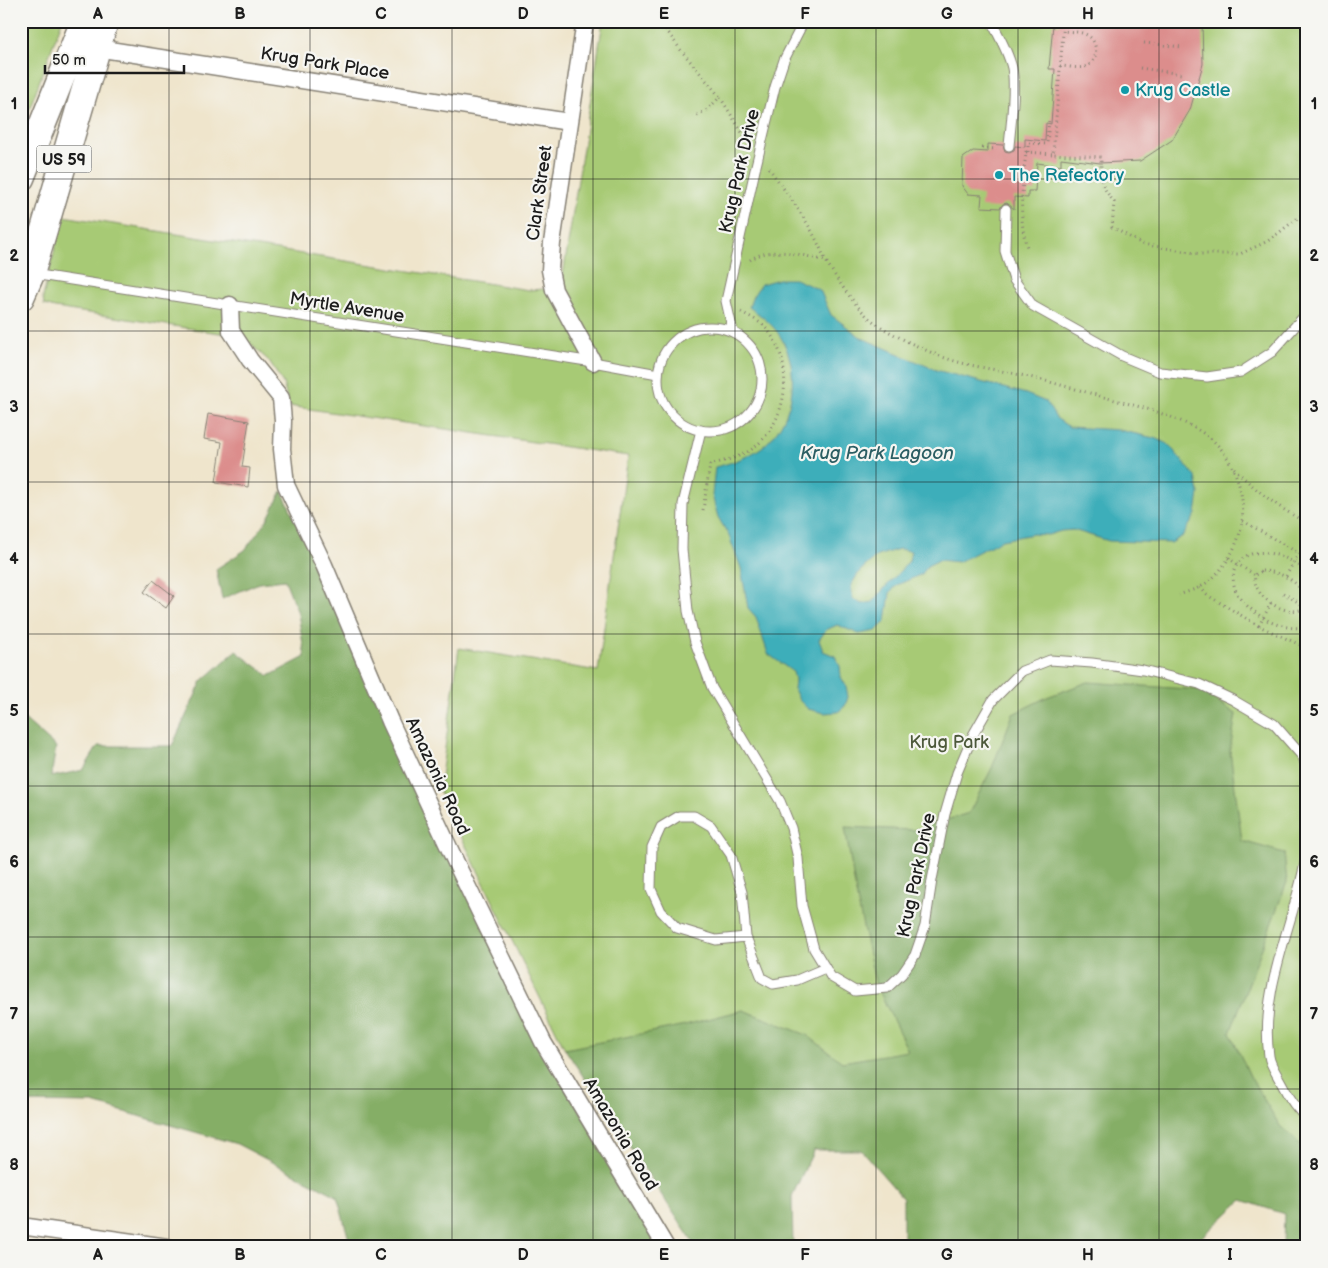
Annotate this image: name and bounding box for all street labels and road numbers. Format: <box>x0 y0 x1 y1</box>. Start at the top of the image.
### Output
street label: Krug Park Place <box>259 43 391 84</box>
street label: Krug Park Drive <box>715 107 764 235</box>
street label: Clark Street <box>522 144 557 242</box>
road number: US 59 <box>36 146 92 172</box>
street label: Myrtle Avenue <box>288 288 406 327</box>
street label: Amazonia Road <box>401 714 474 838</box>
street label: Krug Park Drive <box>893 811 940 939</box>
street label: Amazonia Road <box>579 1074 662 1194</box>

